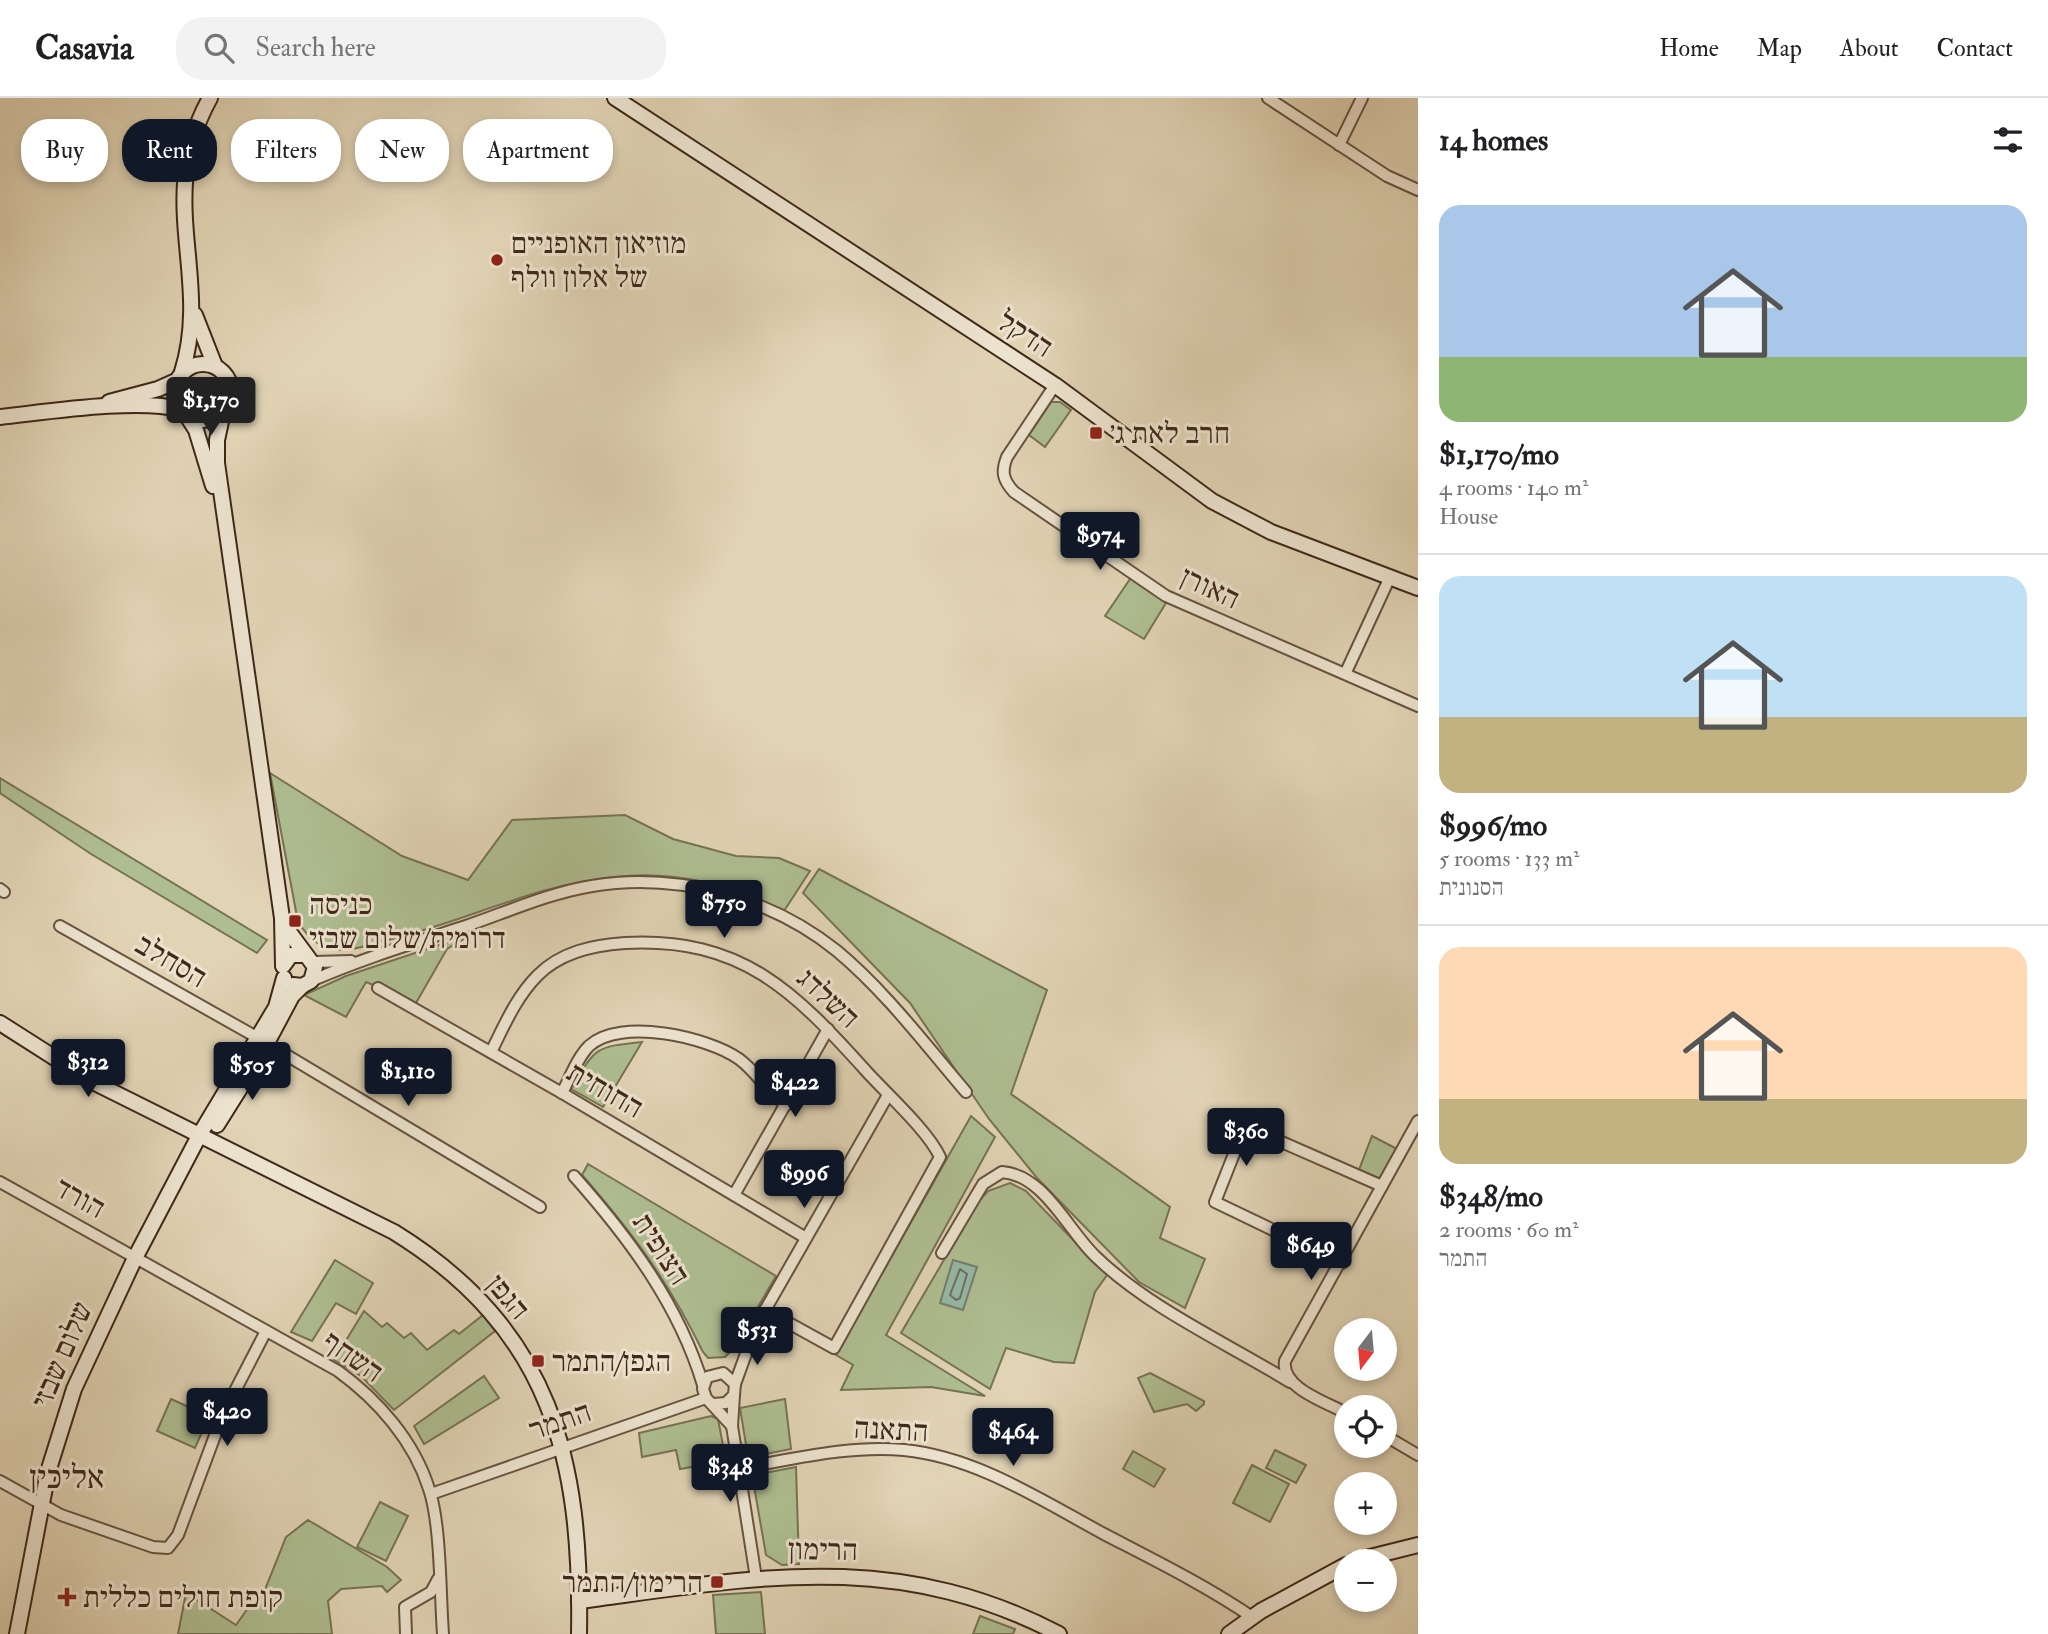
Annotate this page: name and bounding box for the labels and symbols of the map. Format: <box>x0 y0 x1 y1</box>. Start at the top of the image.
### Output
place label: מוזיאון האופניים של אלון וולף <box>511 225 686 296</box>
marker: מוזיאון האופניים של אלון וולף <box>489 252 505 268</box>
street label: הדקל <box>990 302 1060 366</box>
pin: $1,170 <box>154 378 268 437</box>
place label: חרב לאת ג׳ <box>1110 415 1230 452</box>
marker: חרב לאת ג׳ <box>1088 425 1104 441</box>
pin: $974 <box>1059 512 1141 572</box>
street label: האורן <box>1174 558 1246 618</box>
pin: $750 <box>683 880 765 940</box>
place label: כניסה דרומית/שלום שבזי <box>309 886 506 957</box>
marker: כניסה דרומית/שלום שבזי <box>287 913 303 929</box>
street label: הסחלב <box>129 926 213 996</box>
street label: השלדג <box>789 960 867 1036</box>
pin: $312 <box>47 1040 129 1099</box>
pin: $505 <box>211 1042 293 1102</box>
pin: $1,110 <box>351 1048 465 1108</box>
street label: החוחית <box>560 1054 650 1126</box>
pin: $422 <box>754 1060 836 1119</box>
pin: $360 <box>1205 1108 1287 1168</box>
pin: $996 <box>763 1150 845 1210</box>
street label: הורד <box>48 1169 112 1227</box>
street label: הצופית <box>624 1206 698 1292</box>
pin: $649 <box>1270 1222 1352 1282</box>
street label: הגפן <box>478 1267 538 1327</box>
street label: שלום שבזי <box>23 1296 101 1414</box>
pin: $531 <box>716 1308 798 1367</box>
north arrow <box>1334 1318 1396 1381</box>
street label: השחף <box>316 1323 390 1391</box>
place label: הגפן/התמר <box>552 1343 671 1380</box>
marker: הגפן/התמר <box>530 1353 546 1369</box>
pin: $420 <box>186 1388 268 1448</box>
street label: התמר <box>524 1393 596 1449</box>
pin: $464 <box>972 1408 1054 1468</box>
street label: התאנה <box>853 1410 929 1450</box>
pin: $348 <box>689 1444 771 1504</box>
district label: אליכין <box>30 1457 104 1498</box>
street label: הרימון <box>788 1531 858 1569</box>
place label: הרימון/התמר <box>562 1564 703 1601</box>
marker: הרימון/התמר <box>709 1574 725 1590</box>
place label: קופת חולים כללית <box>83 1579 283 1616</box>
marker: קופת חולים כללית <box>57 1587 77 1607</box>

